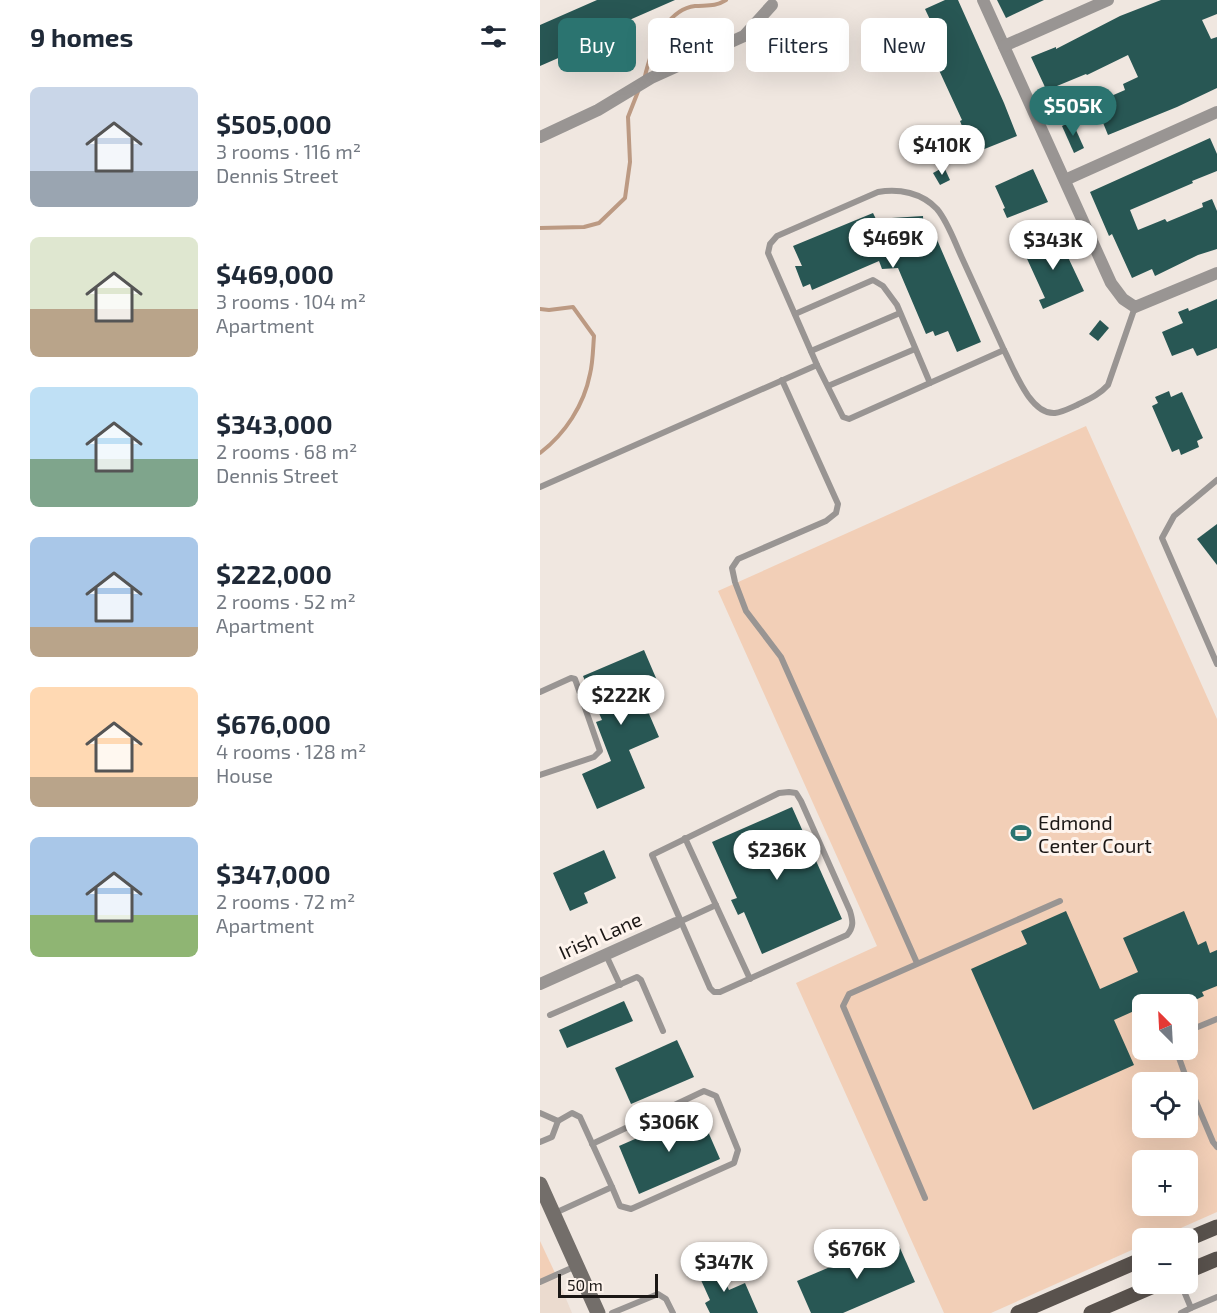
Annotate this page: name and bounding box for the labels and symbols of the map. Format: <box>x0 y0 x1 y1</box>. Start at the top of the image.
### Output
pin: $505K <box>1031 86 1115 137</box>
pin: $410K <box>900 125 984 176</box>
pin: $469K <box>851 218 935 269</box>
pin: $343K <box>1011 220 1095 271</box>
pin: $222K <box>579 675 663 726</box>
place label: Edmond Center Court <box>1038 810 1152 857</box>
sports icon: Edmond Center Court <box>1009 821 1033 845</box>
pin: $236K <box>735 830 819 881</box>
street label: Irish Lane <box>555 906 645 964</box>
north arrow <box>1132 994 1198 1060</box>
pin: $306K <box>627 1102 711 1153</box>
pin: $676K <box>815 1229 899 1280</box>
pin: $347K <box>682 1242 766 1293</box>
scale bar <box>558 1271 658 1298</box>

